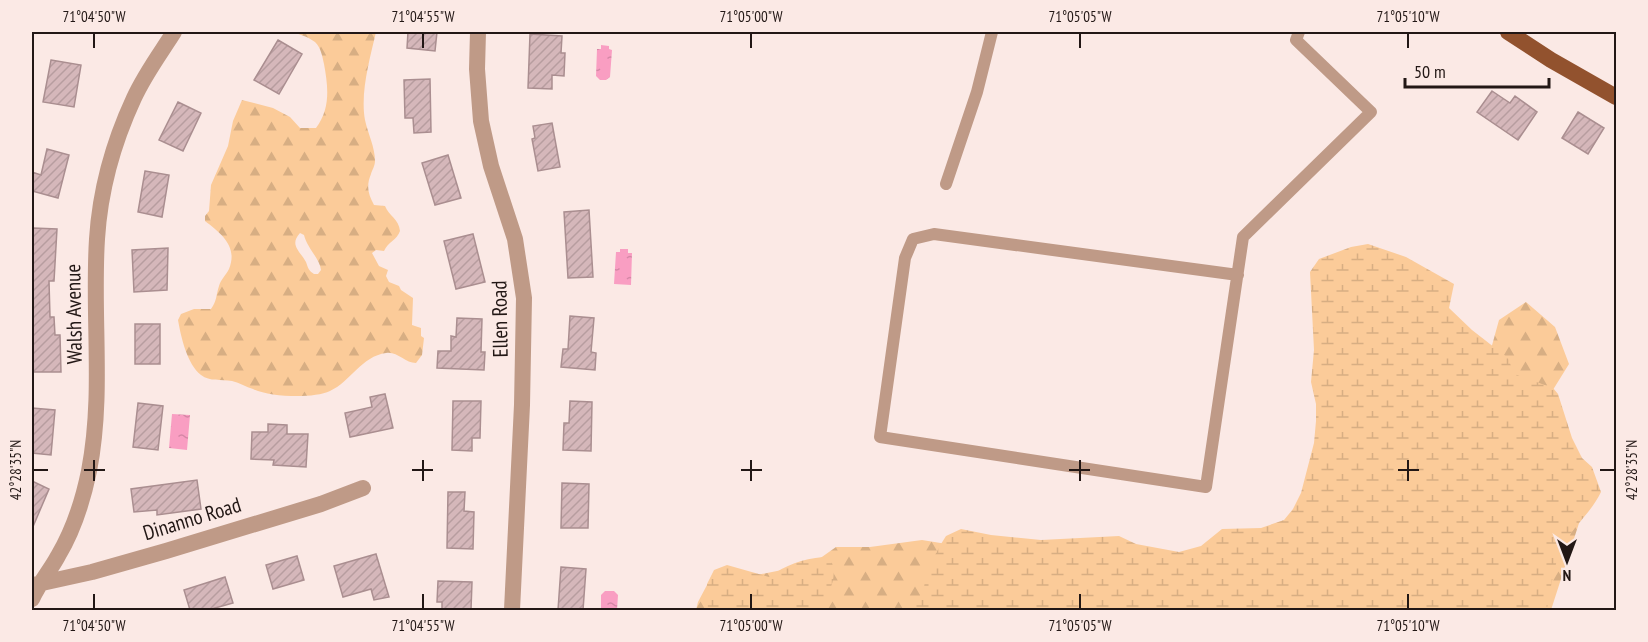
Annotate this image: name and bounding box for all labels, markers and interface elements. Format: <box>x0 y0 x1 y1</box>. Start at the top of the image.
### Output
text: 71°04'50"W <box>62 7 126 26</box>
text: 71°04'55"W <box>391 7 455 26</box>
text: 71°05'00"W <box>719 7 783 26</box>
text: 71°05'05"W <box>1048 7 1112 26</box>
text: 71°05'10"W <box>1376 7 1440 26</box>
scale bar <box>1405 51 1549 89</box>
text: 50 m <box>1414 60 1446 83</box>
street label: Walsh Avenue <box>59 264 88 364</box>
street label: Ellen Road <box>485 280 514 358</box>
text: 42°28'35"N <box>6 440 25 500</box>
text: 42°28'35"N <box>1622 440 1641 500</box>
street label: Dinanno Road <box>140 491 244 546</box>
north arrow <box>1537 531 1597 591</box>
text: N <box>1563 566 1571 586</box>
text: 71°04'50"W <box>62 616 126 635</box>
text: 71°04'55"W <box>391 616 455 635</box>
text: 71°05'00"W <box>719 616 783 635</box>
text: 71°05'05"W <box>1048 616 1112 635</box>
text: 71°05'10"W <box>1376 616 1440 635</box>

